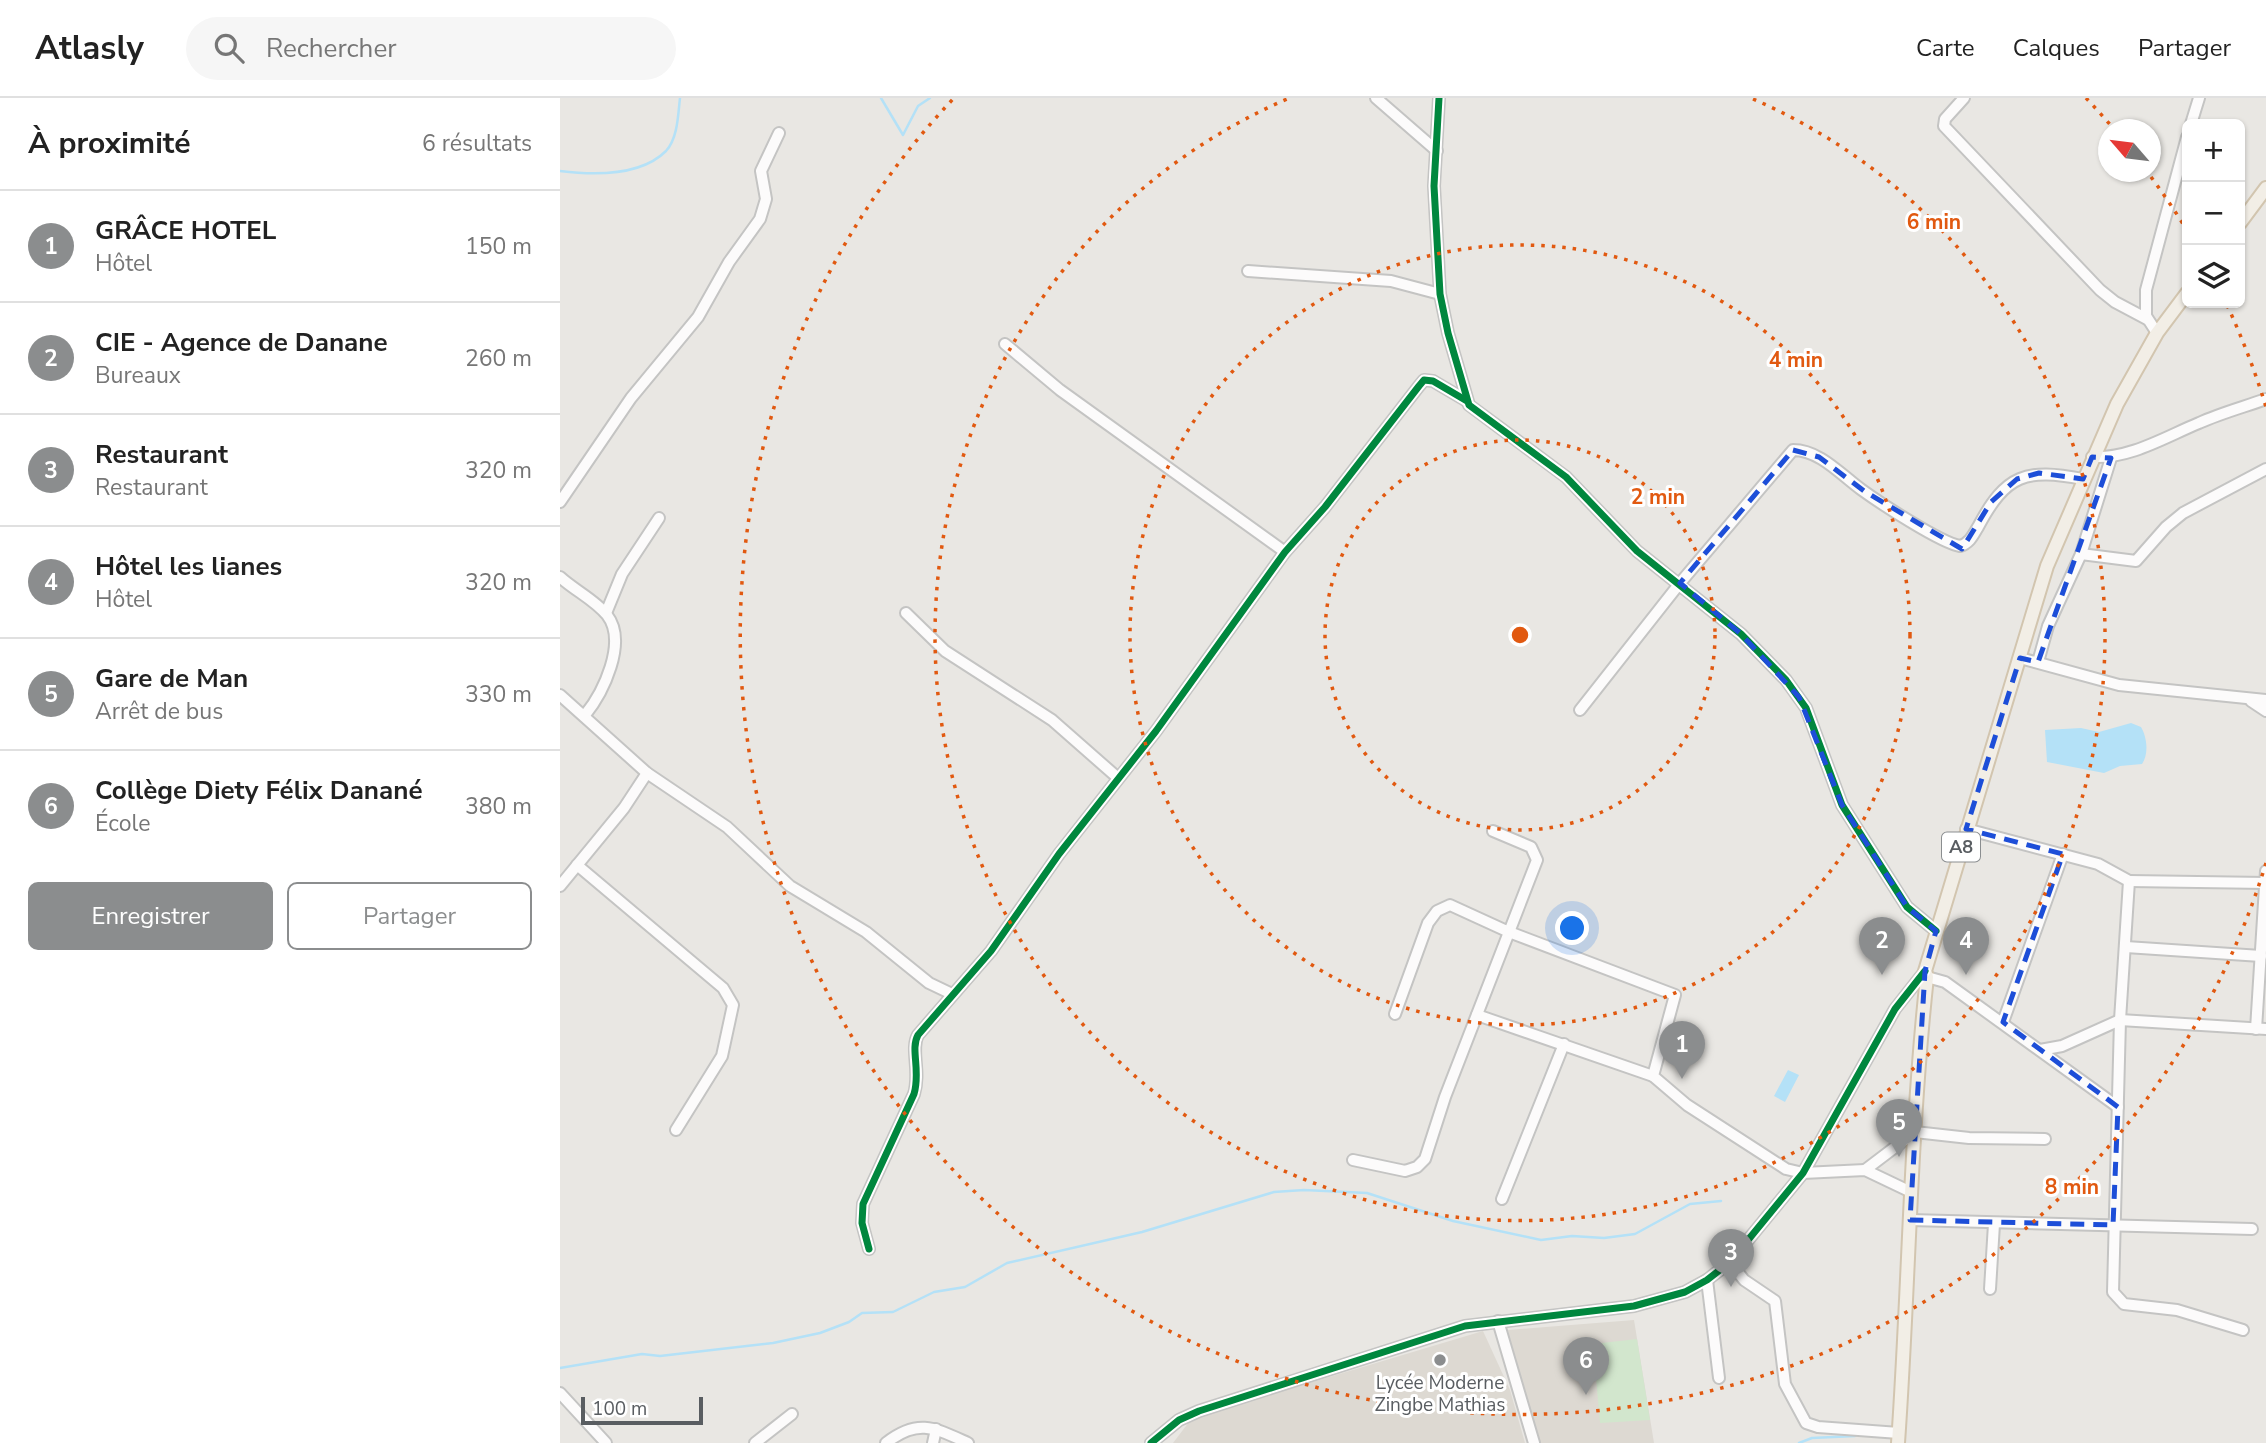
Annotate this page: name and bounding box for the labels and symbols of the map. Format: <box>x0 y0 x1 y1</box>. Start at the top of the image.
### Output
north arrow <box>2098 119 2161 182</box>
text: 6 min <box>1907 208 1961 236</box>
text: 4 min <box>1769 346 1823 374</box>
text: 2 min <box>1631 483 1685 511</box>
centre of rings <box>1508 623 1532 647</box>
road number: A8 <box>1942 832 1980 862</box>
your location <box>1555 911 1589 945</box>
pin: 2 <box>1859 917 1905 975</box>
pin: 4 <box>1943 917 1989 975</box>
pin: 1 <box>1659 1021 1705 1079</box>
pin: 5 <box>1876 1099 1922 1157</box>
text: 8 min <box>2045 1173 2099 1201</box>
pin: 3 <box>1708 1229 1754 1287</box>
pin: 6 <box>1563 1337 1609 1395</box>
marker: Lycée Moderne Zingbe Mathias <box>1432 1352 1448 1368</box>
place label: Lycée Moderne Zingbe Mathias <box>1375 1370 1505 1418</box>
scale bar <box>581 1394 704 1426</box>

